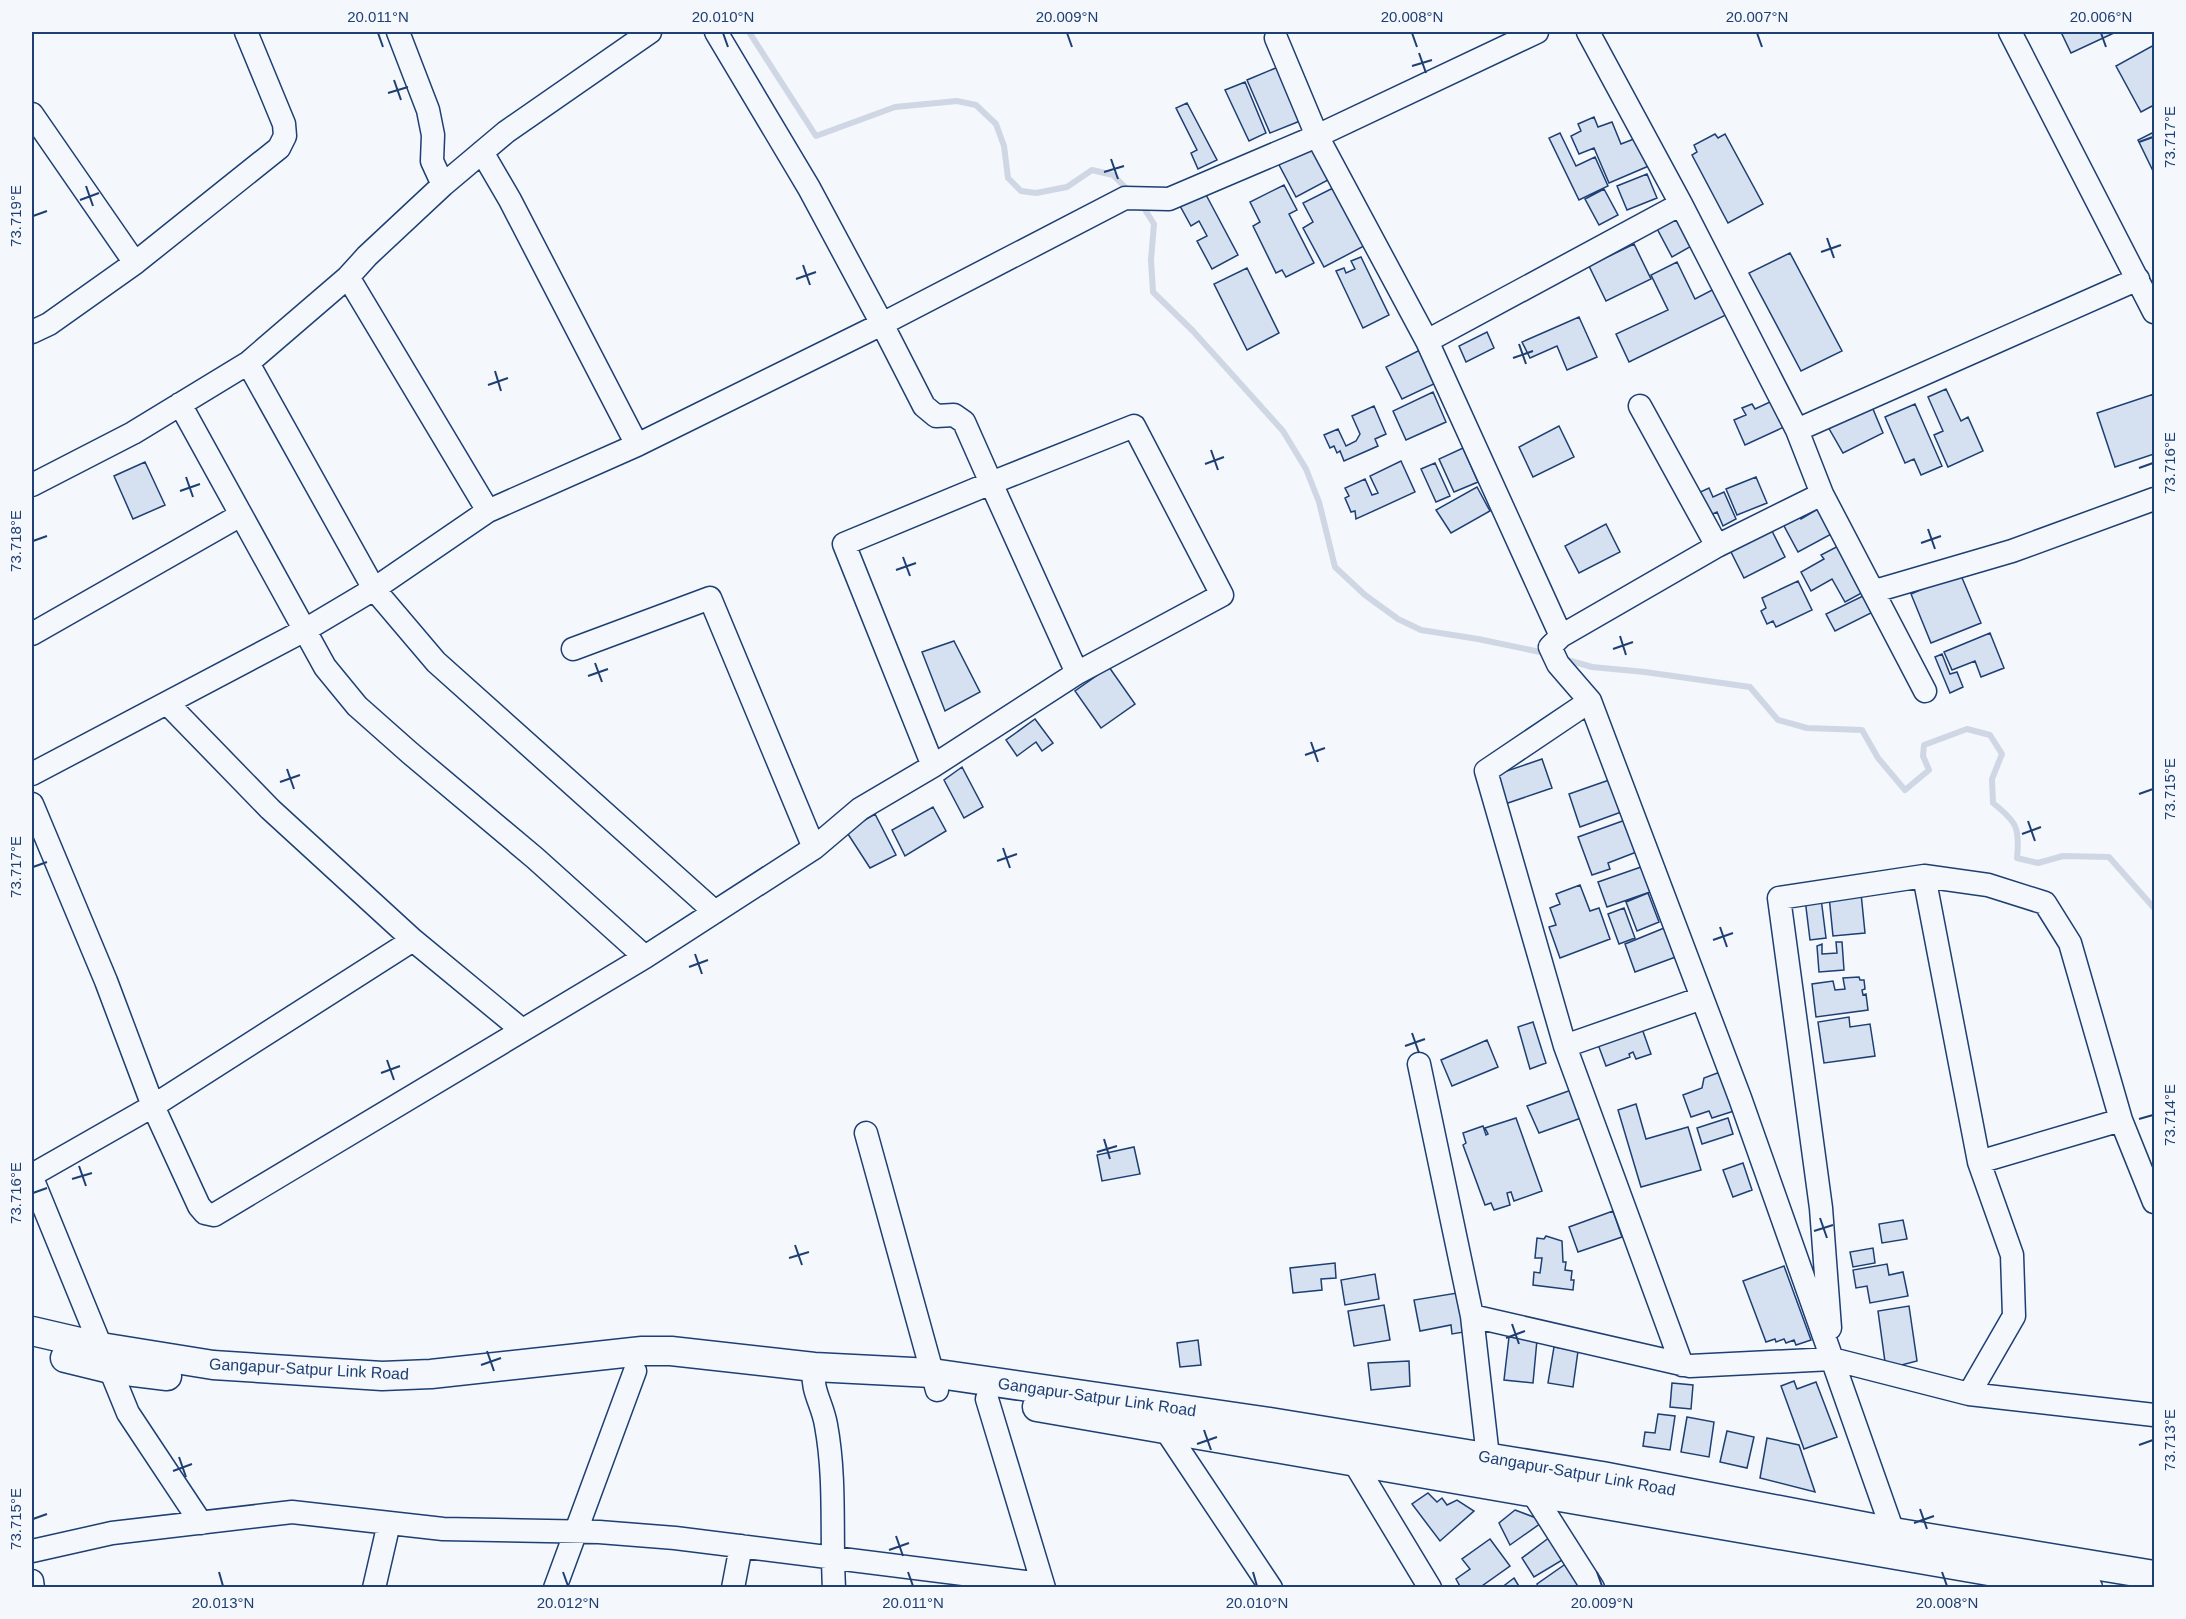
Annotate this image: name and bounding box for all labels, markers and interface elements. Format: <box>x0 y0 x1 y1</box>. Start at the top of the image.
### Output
text: 20.011°N <box>347 8 409 25</box>
text: 20.010°N <box>692 8 754 25</box>
text: 20.009°N <box>1036 8 1098 25</box>
text: 20.008°N <box>1381 8 1443 25</box>
text: 20.007°N <box>1726 8 1788 25</box>
text: 20.006°N <box>2070 8 2132 25</box>
text: 73.717°E <box>2161 106 2178 168</box>
text: 73.719°E <box>7 185 24 247</box>
text: 73.716°E <box>2161 432 2178 494</box>
text: 73.718°E <box>7 510 24 572</box>
text: 73.715°E <box>2161 758 2178 820</box>
text: 73.717°E <box>7 836 24 898</box>
text: 73.714°E <box>2161 1084 2178 1146</box>
text: 73.716°E <box>7 1162 24 1224</box>
street label: Gangapur-Satpur Link Road <box>209 1355 409 1383</box>
street label: Gangapur-Satpur Link Road <box>997 1375 1197 1419</box>
text: 73.713°E <box>2161 1409 2178 1471</box>
street label: Gangapur-Satpur Link Road <box>1477 1447 1677 1499</box>
text: 73.715°E <box>7 1488 24 1550</box>
text: 20.013°N <box>192 1594 254 1611</box>
text: 20.012°N <box>537 1594 599 1611</box>
text: 20.011°N <box>882 1594 944 1611</box>
text: 20.010°N <box>1226 1594 1288 1611</box>
text: 20.009°N <box>1571 1594 1633 1611</box>
text: 20.008°N <box>1916 1594 1978 1611</box>

